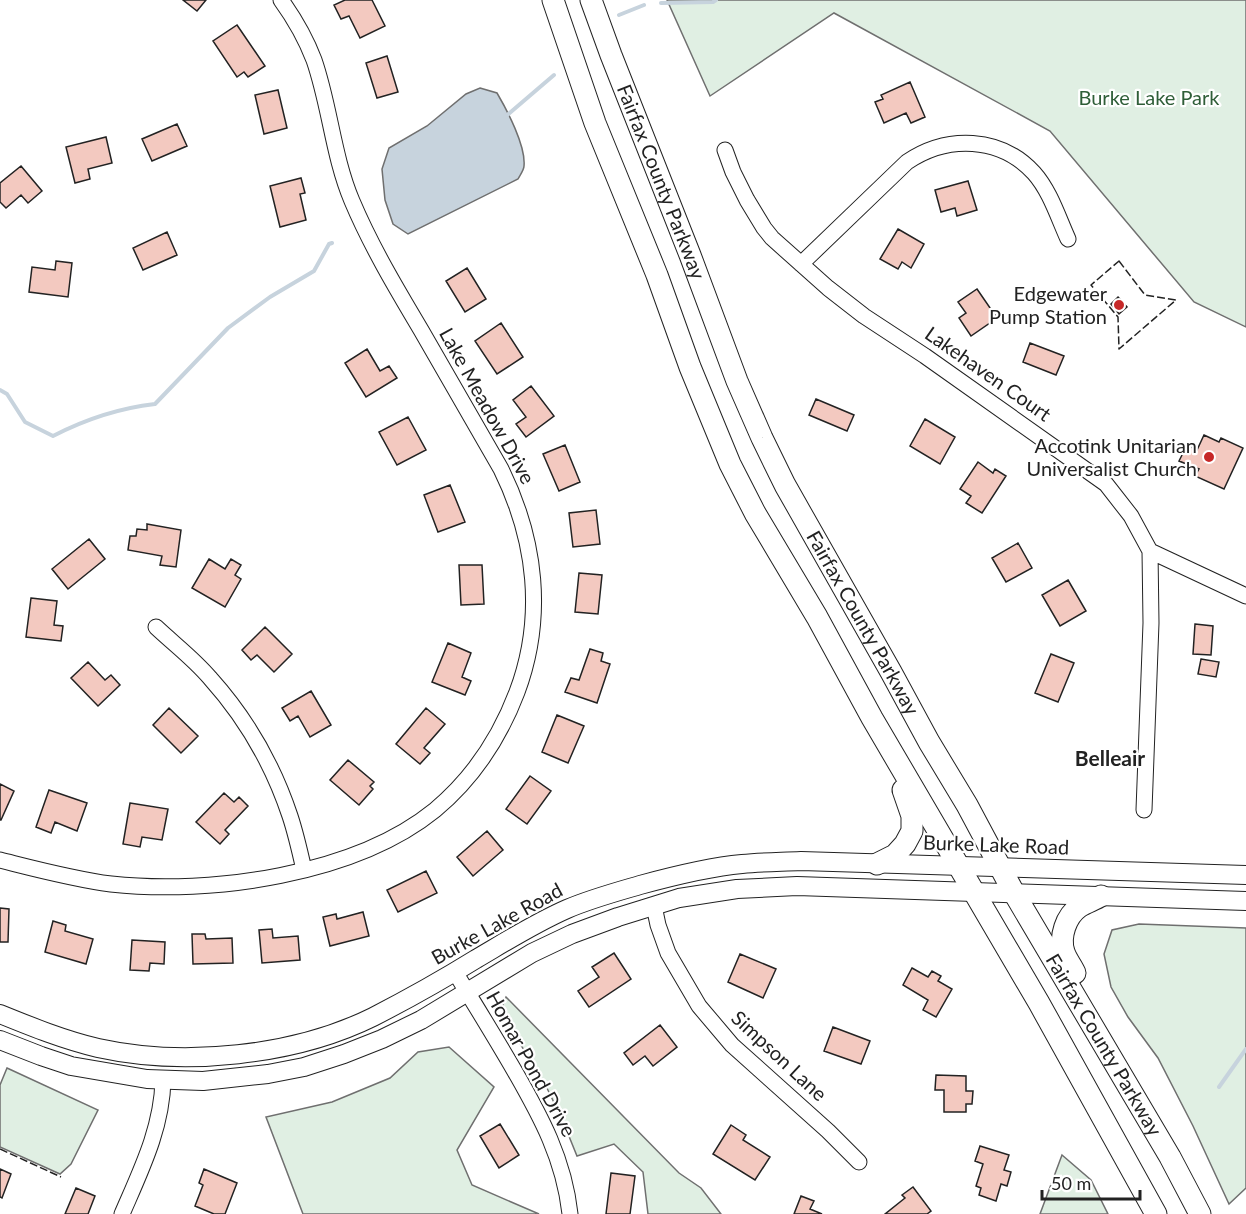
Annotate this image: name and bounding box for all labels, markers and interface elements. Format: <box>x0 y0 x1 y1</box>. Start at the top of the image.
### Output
street label: Fairfax County Parkway <box>613 81 711 283</box>
park label: Burke Lake Park <box>1079 85 1220 109</box>
place label: Edgewater Pump Station <box>989 281 1108 328</box>
marker: Edgewater Pump Station <box>1112 298 1126 312</box>
street label: Lakehaven Court <box>921 321 1056 426</box>
street label: Lake Meadow Drive <box>435 323 541 488</box>
place label: Accotink Unitarian Universalist Church <box>1026 433 1197 480</box>
marker: Accotink Unitarian Universalist Church <box>1202 450 1216 464</box>
street label: Fairfax County Parkway <box>802 526 925 719</box>
district label: Belleair <box>1075 745 1145 770</box>
street label: Burke Lake Road <box>923 829 1070 859</box>
street label: Burke Lake Road <box>427 877 566 969</box>
street label: Fairfax County Parkway <box>1042 949 1168 1140</box>
street label: Homar Pond Drive <box>482 987 582 1140</box>
street label: Simpson Lane <box>727 1005 832 1105</box>
scale bar <box>1042 1163 1140 1201</box>
text: 50 m <box>1051 1172 1091 1194</box>

